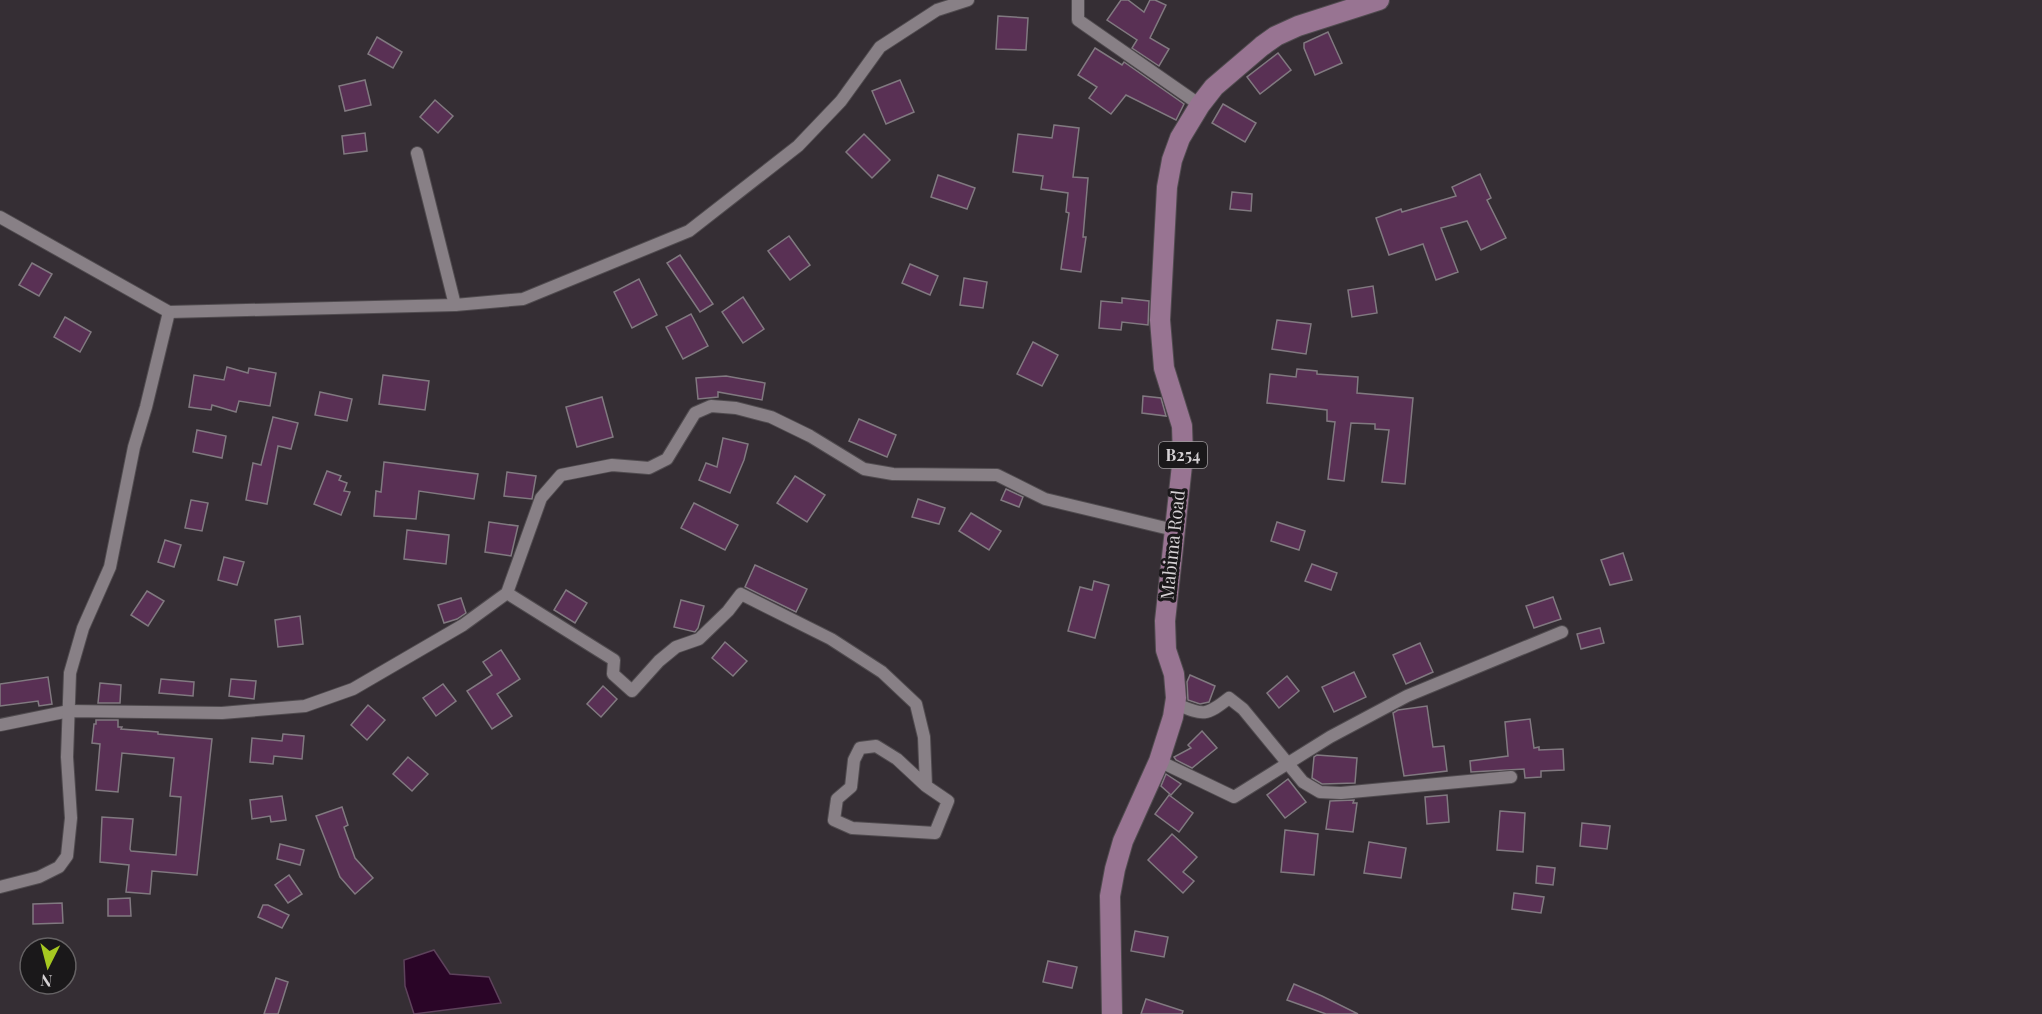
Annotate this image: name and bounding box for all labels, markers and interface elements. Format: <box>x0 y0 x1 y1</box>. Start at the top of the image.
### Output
road number: B254 <box>1159 442 1207 468</box>
street label: Mabima Road <box>1154 488 1190 601</box>
north arrow <box>18 936 78 996</box>
text: N <box>39 970 53 992</box>

